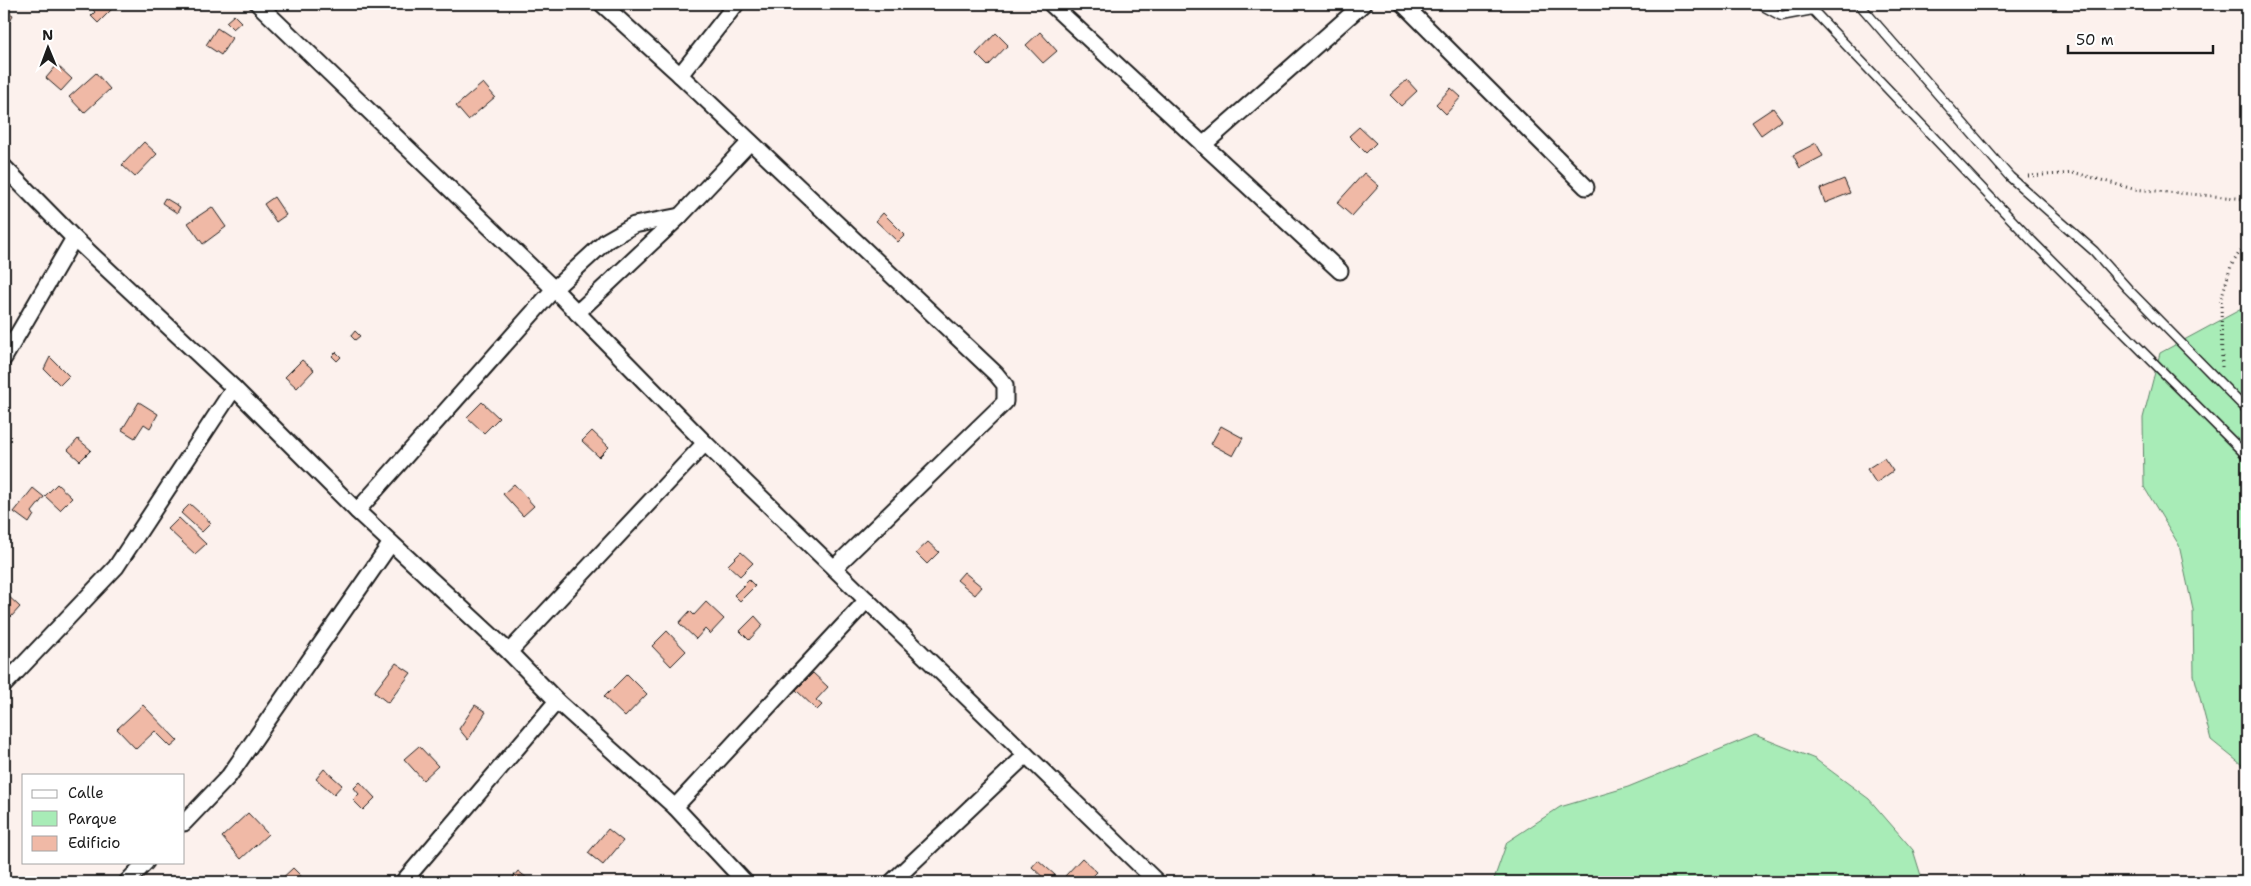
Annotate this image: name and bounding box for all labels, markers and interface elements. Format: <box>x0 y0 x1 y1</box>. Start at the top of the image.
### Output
north arrow <box>22 22 72 72</box>
scale bar <box>2068 22 2214 54</box>
text: N <box>42 26 53 44</box>
text: 50 m <box>2076 30 2114 50</box>
legend <box>22 774 185 864</box>
text: Calle <box>68 783 104 803</box>
text: Parque <box>68 809 117 829</box>
text: Edificio <box>68 833 120 853</box>

